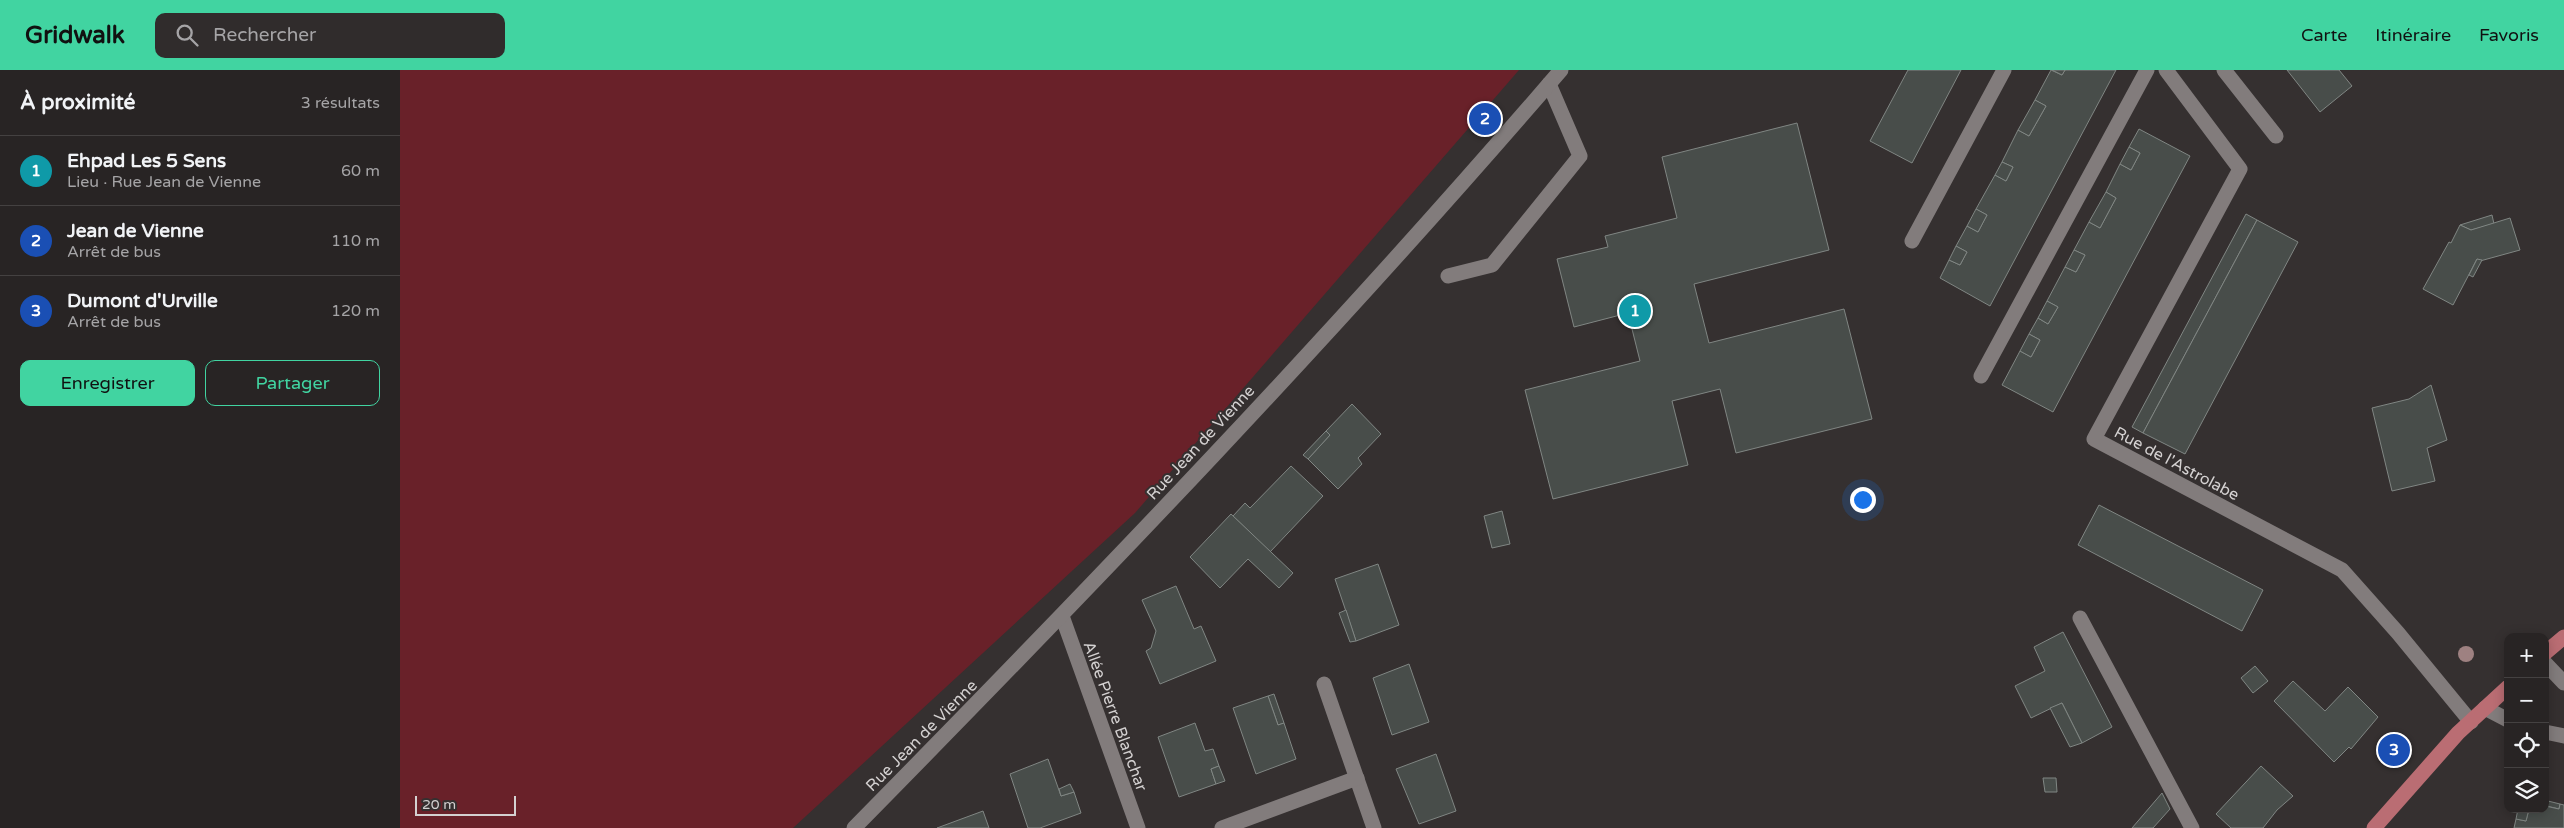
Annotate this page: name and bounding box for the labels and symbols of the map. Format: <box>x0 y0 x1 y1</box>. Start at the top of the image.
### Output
pin: 2 <box>1469 100 1501 138</box>
pin: 1 <box>1619 292 1651 330</box>
street label: Rue Jean de Vienne <box>1142 381 1259 504</box>
street label: Rue de l'Astrolabe <box>2111 423 2242 505</box>
your location <box>1850 487 1876 513</box>
street label: Allée Pierre Blanchar <box>1079 639 1152 795</box>
street label: Rue Jean de Vienne <box>862 676 982 796</box>
pin: 3 <box>2378 731 2410 769</box>
scale bar <box>415 793 516 816</box>

